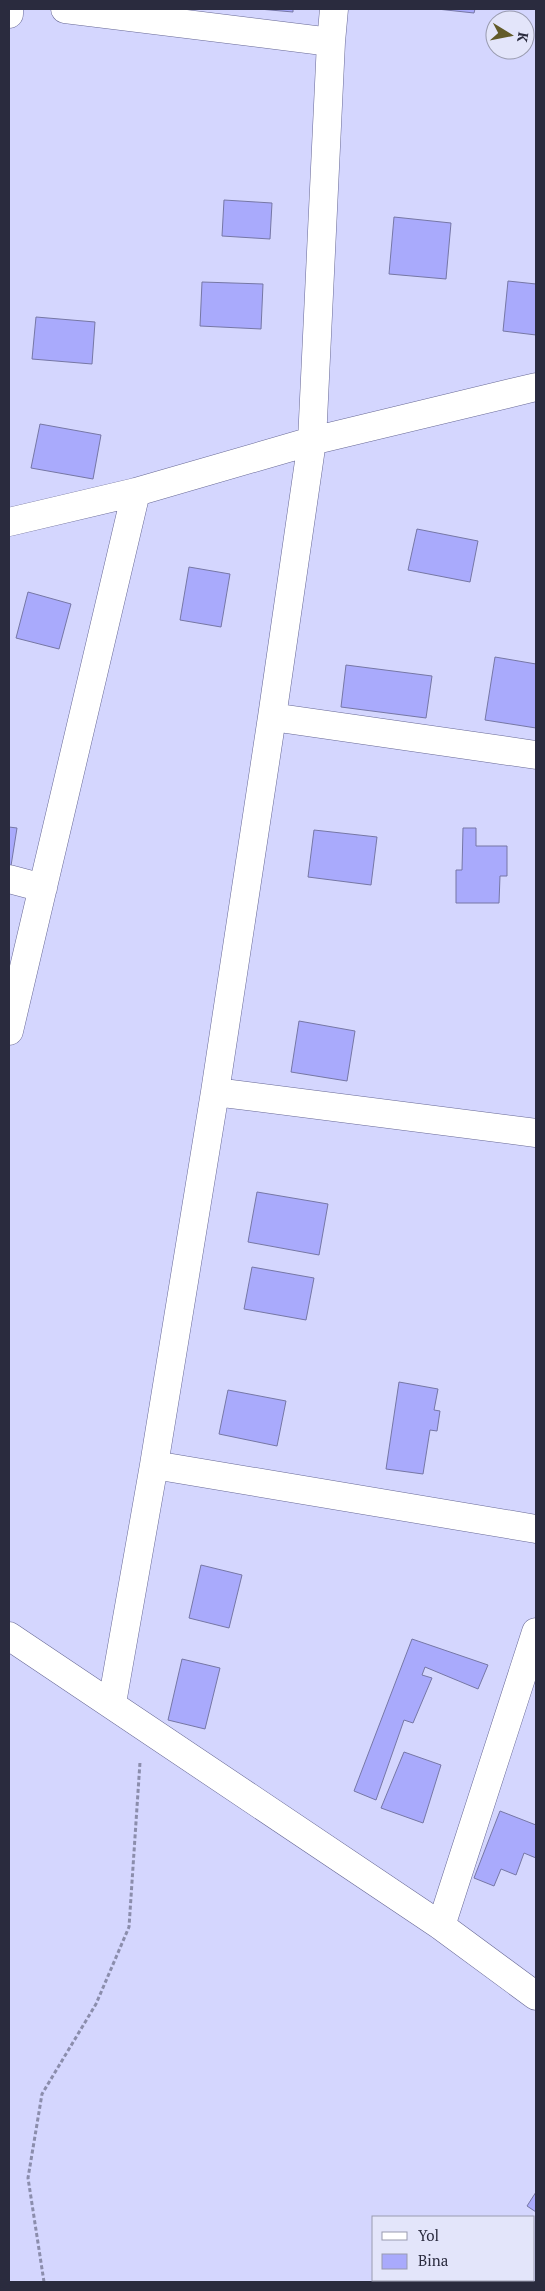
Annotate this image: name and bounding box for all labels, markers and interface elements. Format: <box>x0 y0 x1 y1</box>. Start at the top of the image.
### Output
north arrow <box>485 10 535 60</box>
text: K <box>513 31 534 44</box>
legend <box>372 2216 535 2281</box>
text: Yol <box>418 2225 439 2245</box>
text: Bina <box>418 2250 449 2270</box>

